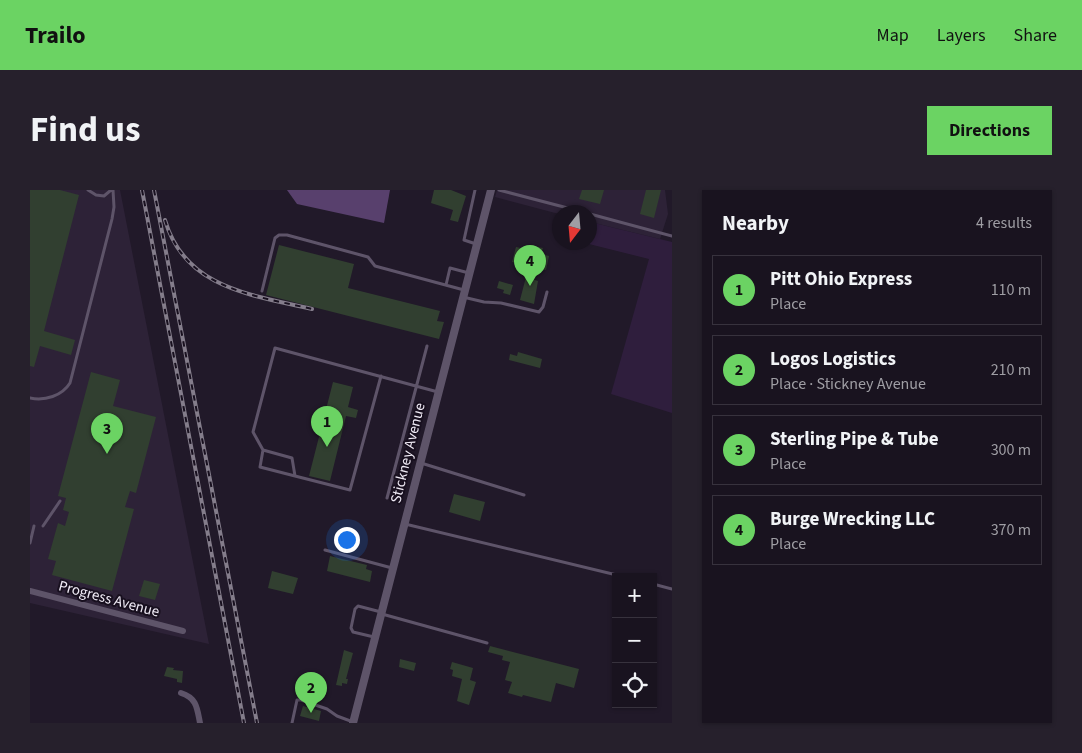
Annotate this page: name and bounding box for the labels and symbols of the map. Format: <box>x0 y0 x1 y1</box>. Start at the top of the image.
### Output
north arrow <box>552 205 597 250</box>
pin: 4 <box>514 245 546 286</box>
street label: Stickney Avenue <box>385 401 431 505</box>
pin: 1 <box>311 406 343 447</box>
pin: 3 <box>91 413 123 454</box>
your location <box>334 527 360 553</box>
street label: Progress Avenue <box>56 575 162 623</box>
pin: 2 <box>295 672 327 713</box>

